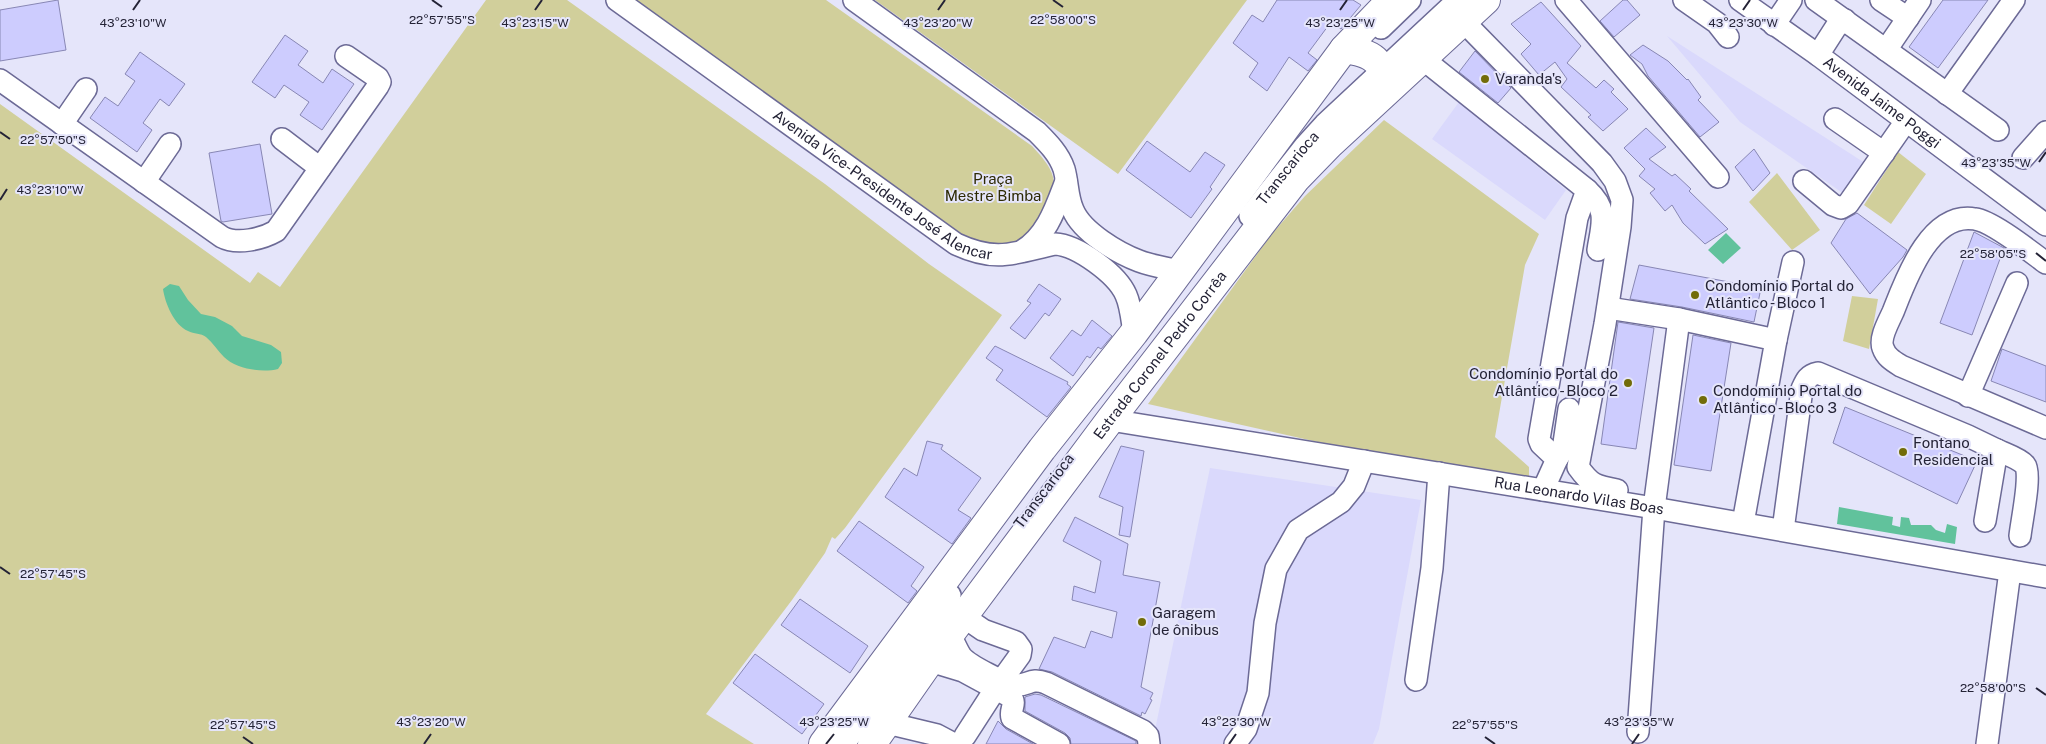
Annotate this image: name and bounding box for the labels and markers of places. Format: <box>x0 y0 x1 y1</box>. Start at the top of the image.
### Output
place label: Varanda's <box>1495 70 1562 87</box>
marker: Varanda's <box>1479 73 1491 85</box>
place label: Condomínio Portal do Atlântico - Bloco 1 <box>1705 277 1854 311</box>
marker: Condomínio Portal do Atlântico - Bloco 1 <box>1689 289 1701 301</box>
place label: Condomínio Portal do Atlântico - Bloco 2 <box>1469 365 1618 399</box>
marker: Condomínio Portal do Atlântico - Bloco 2 <box>1622 377 1634 389</box>
place label: Condomínio Portal do Atlântico - Bloco 3 <box>1713 382 1862 416</box>
marker: Condomínio Portal do Atlântico - Bloco 3 <box>1697 394 1709 406</box>
place label: Fontano Residencial <box>1913 434 1993 468</box>
marker: Fontano Residencial <box>1897 446 1909 458</box>
place label: Garagem de ônibus <box>1152 604 1219 638</box>
marker: Garagem de ônibus <box>1136 616 1148 628</box>

